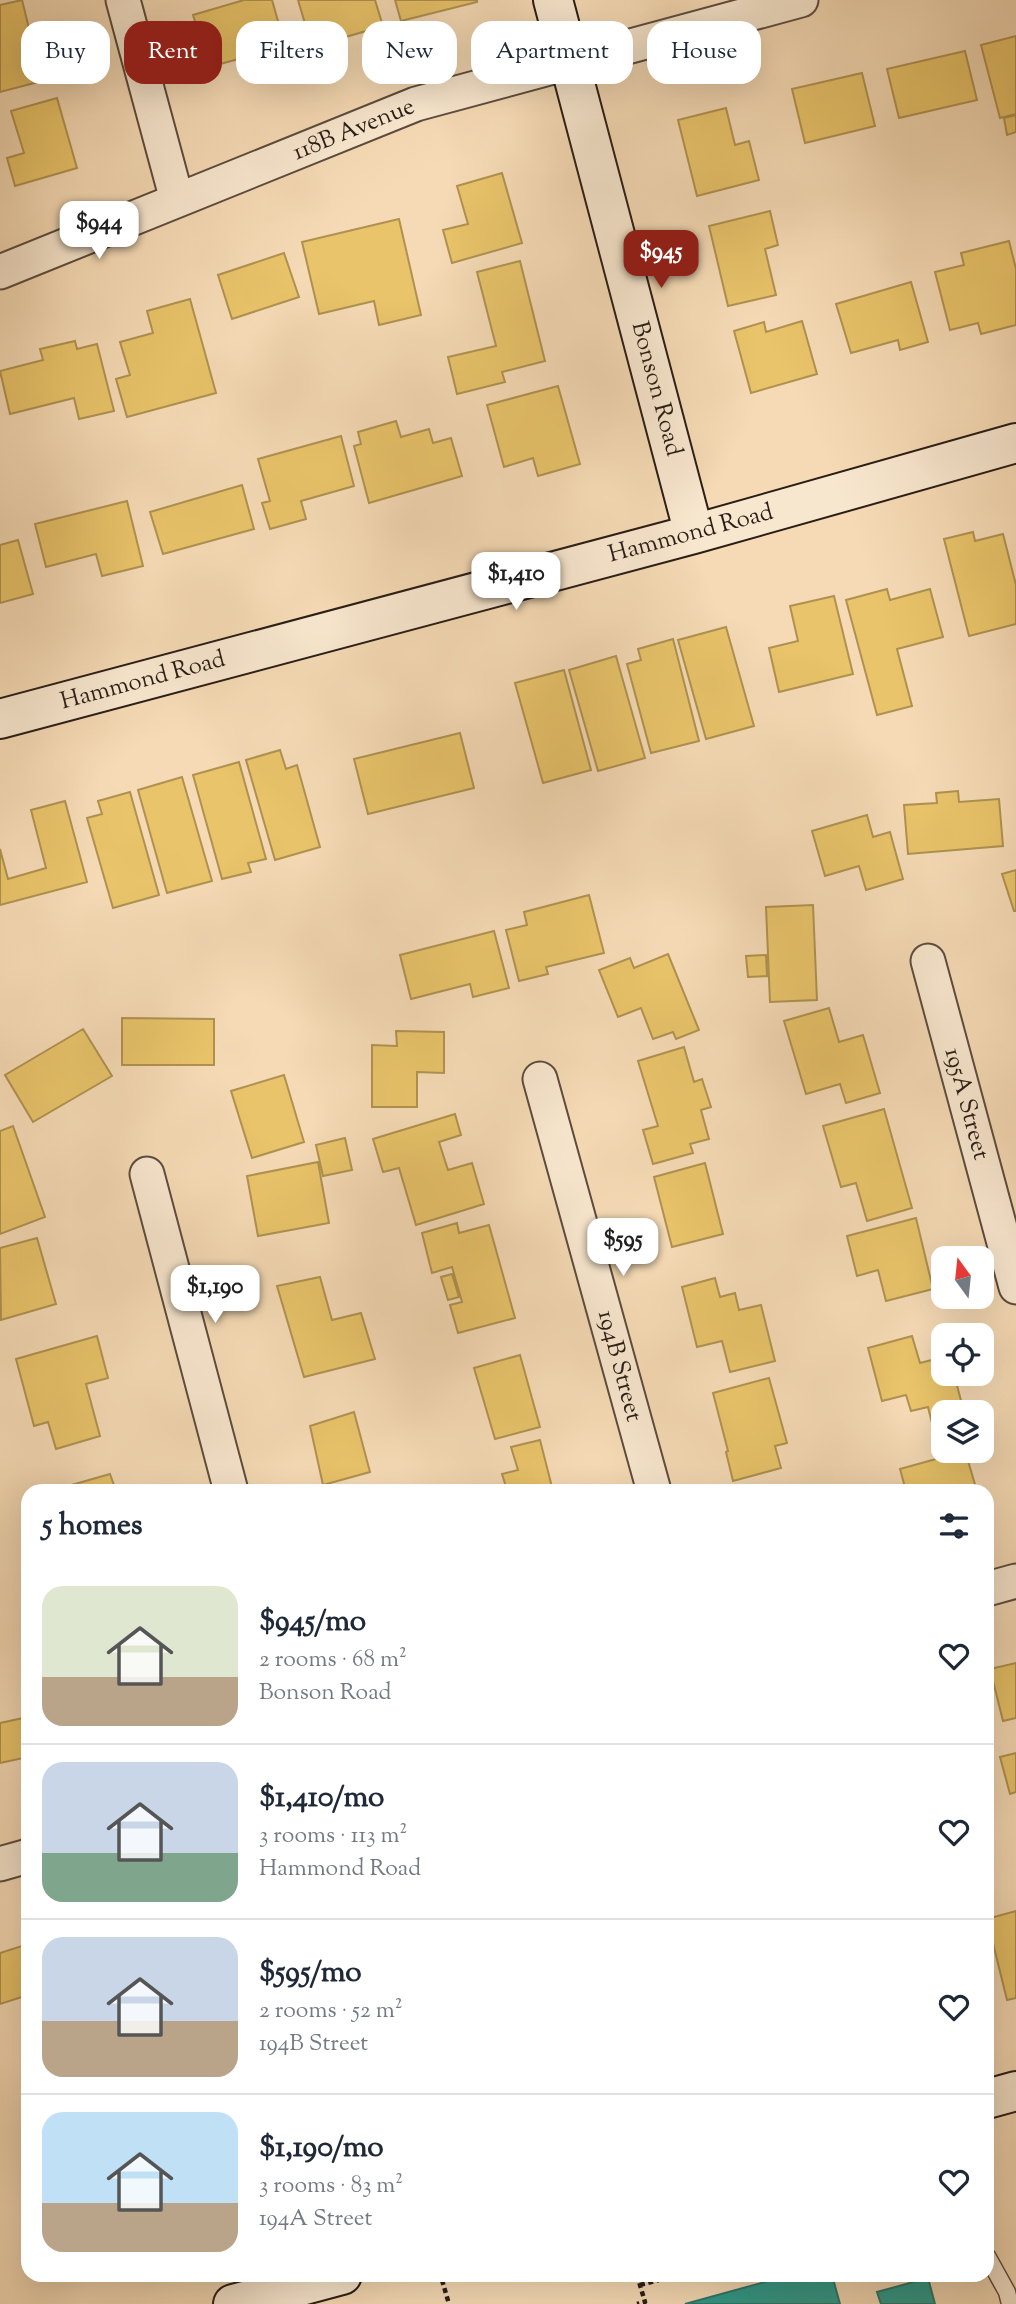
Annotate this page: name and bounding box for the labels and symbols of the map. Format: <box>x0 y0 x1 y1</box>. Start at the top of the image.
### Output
street label: 118B Avenue <box>288 90 420 170</box>
pin: $944 <box>58 202 140 261</box>
pin: $945 <box>620 230 702 290</box>
street label: Bonson Road <box>622 318 690 461</box>
street label: Hammond Road <box>605 496 778 572</box>
pin: $1,410 <box>459 552 573 612</box>
street label: Hammond Road <box>57 643 230 719</box>
street label: 195A Street <box>935 1044 997 1164</box>
pin: $595 <box>582 1218 664 1278</box>
north arrow <box>931 1246 994 1309</box>
pin: $1,190 <box>158 1266 272 1325</box>
street label: 194B Street <box>588 1307 650 1425</box>

